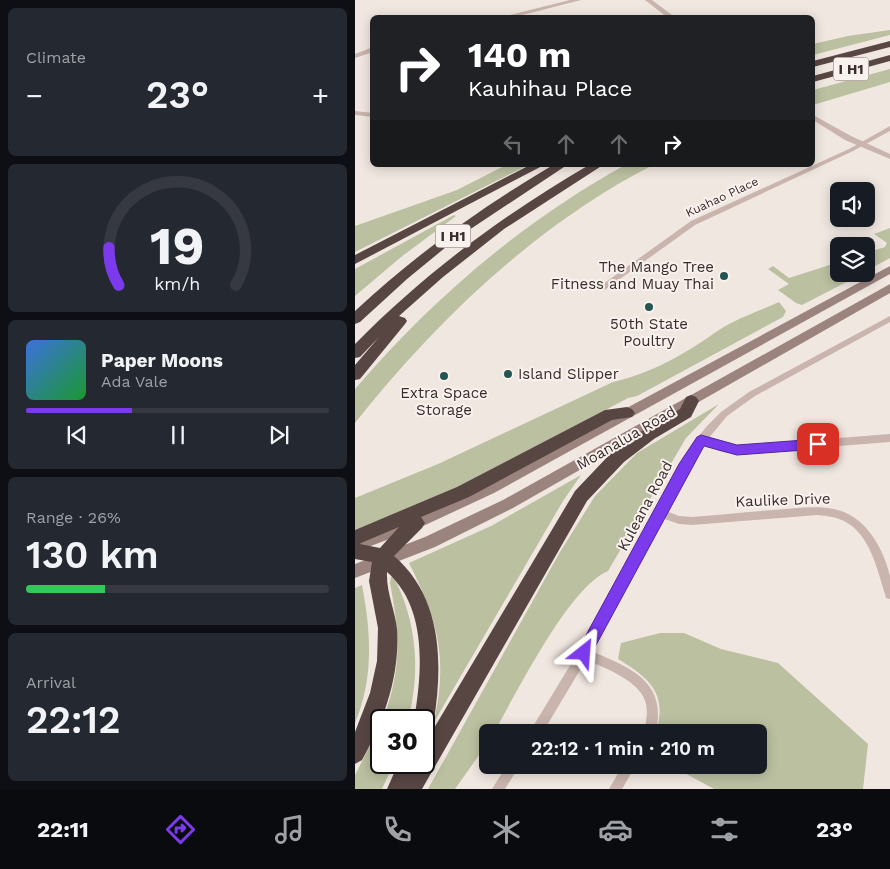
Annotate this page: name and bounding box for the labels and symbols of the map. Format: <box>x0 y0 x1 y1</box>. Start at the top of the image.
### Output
road number: I H1 <box>833 58 869 80</box>
street label: Kuahao Place <box>683 174 761 220</box>
road number: I H1 <box>435 225 471 248</box>
place label: The Mango Tree Fitness and Muay Thai <box>551 258 714 293</box>
marker: The Mango Tree Fitness and Muay Thai <box>718 270 730 282</box>
marker: 50th State Poultry <box>643 301 655 313</box>
place label: 50th State Poultry <box>610 315 688 350</box>
place label: Island Slipper <box>518 365 619 383</box>
marker: Island Slipper <box>502 368 514 380</box>
marker: Extra Space Storage <box>438 370 450 382</box>
place label: Extra Space Storage <box>400 384 488 419</box>
street label: Moanalua Road <box>573 402 679 474</box>
pin <box>797 423 839 465</box>
street label: Kuleana Road <box>614 458 676 554</box>
street label: Kaulike Drive <box>735 489 831 511</box>
position arrow <box>557 626 609 678</box>
speed limit sign: 30 <box>370 709 435 774</box>

